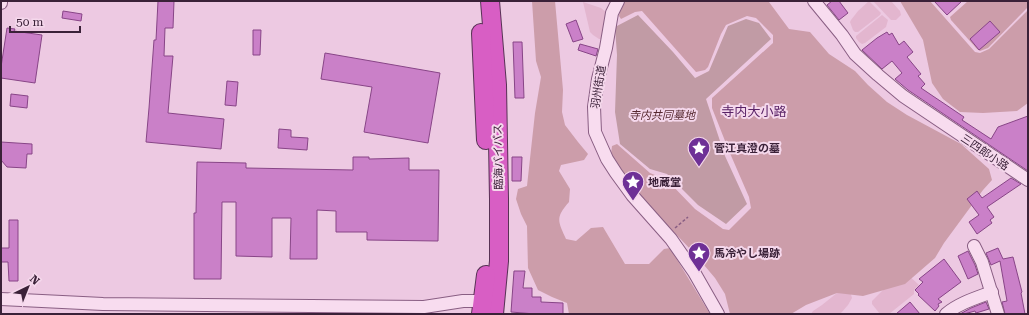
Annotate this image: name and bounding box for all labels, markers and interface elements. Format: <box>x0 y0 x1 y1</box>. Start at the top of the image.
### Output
scale bar <box>10 8 80 34</box>
text: 50 m <box>16 15 43 29</box>
street label: 羽州街道 <box>589 64 608 110</box>
district label: 寺内大小路 <box>721 104 787 119</box>
park label: 寺内共同墓地 <box>629 109 696 122</box>
street label: 臨海バイパス <box>491 124 506 190</box>
street label: 三四郎小路 <box>958 132 1011 173</box>
place icon: 菅江真澄の墓 <box>686 135 712 168</box>
place label: 菅江真澄の墓 <box>714 142 780 155</box>
place icon: 地蔵堂 <box>620 169 646 202</box>
place label: 地蔵堂 <box>648 176 681 189</box>
place icon: 馬冷やし場跡 <box>686 240 712 273</box>
place label: 馬冷やし場跡 <box>714 247 780 260</box>
north arrow <box>8 267 48 307</box>
text: N <box>27 272 42 288</box>

